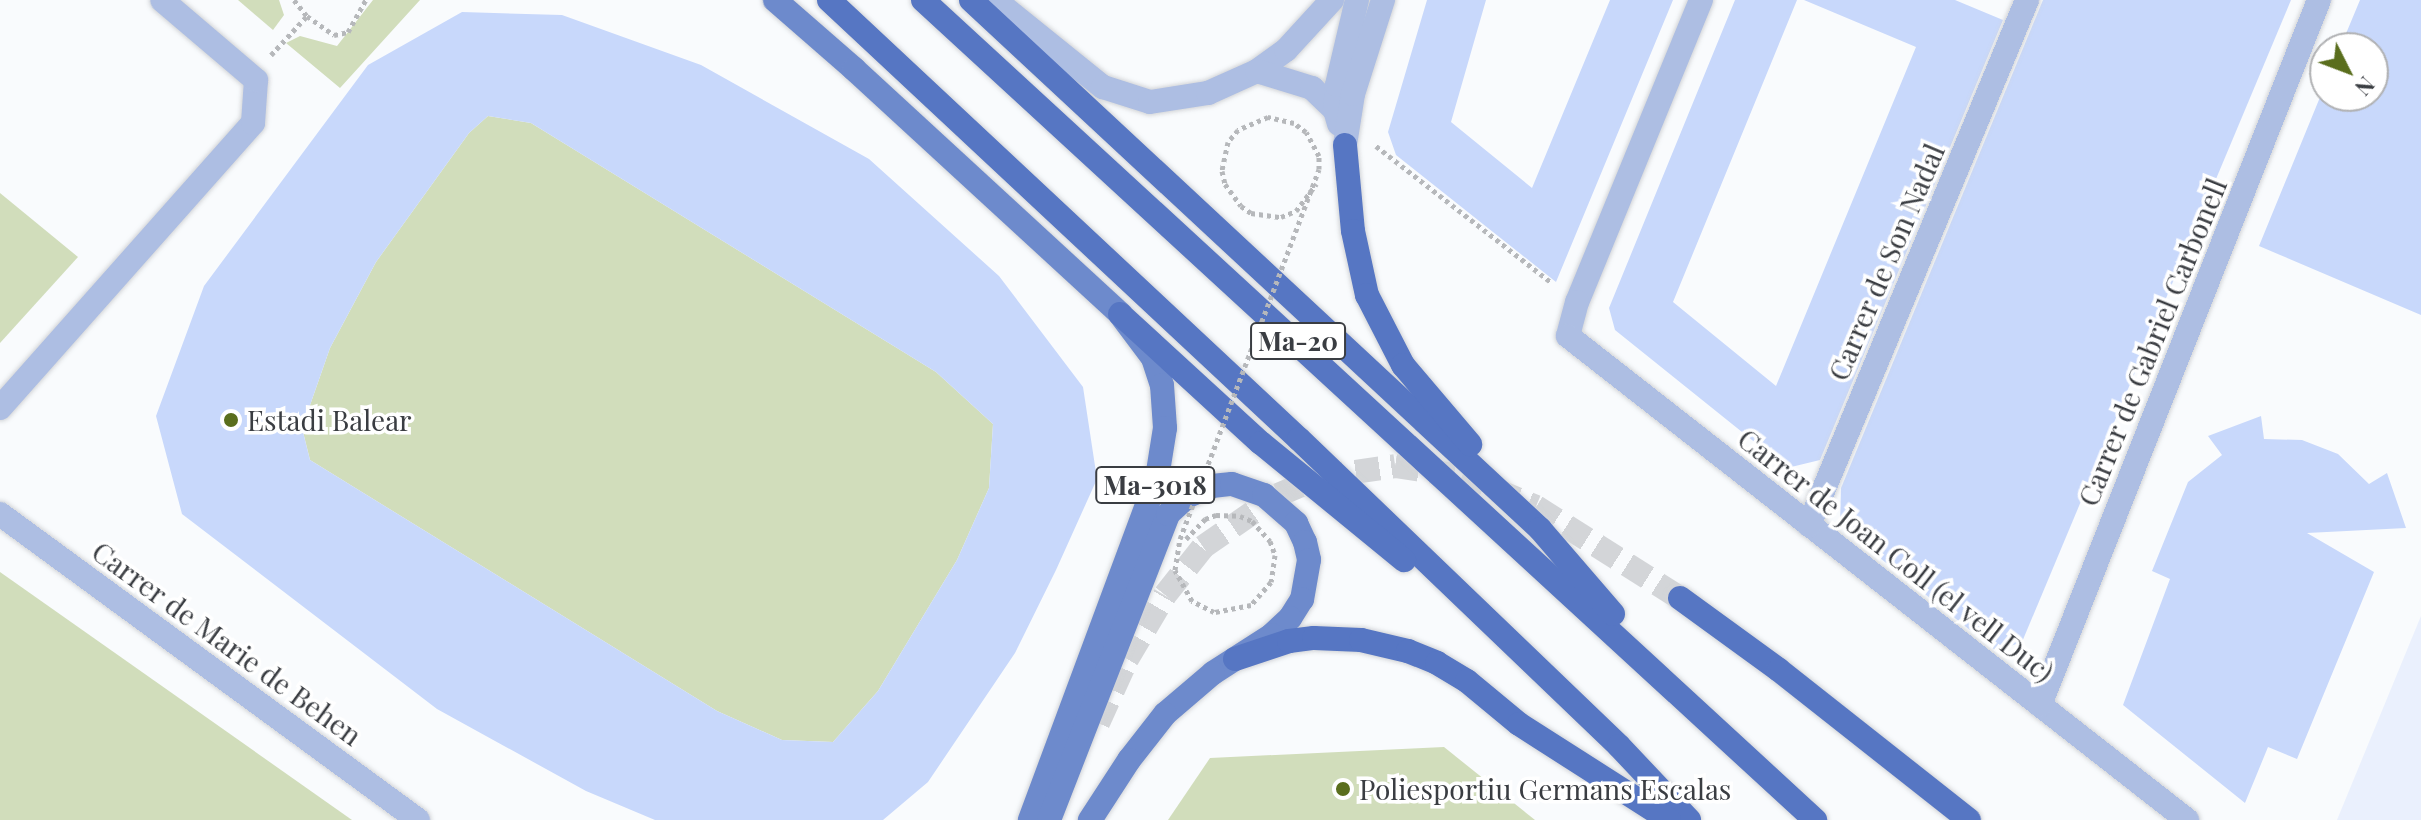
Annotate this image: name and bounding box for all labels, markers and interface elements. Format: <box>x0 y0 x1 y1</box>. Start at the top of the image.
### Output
north arrow <box>2309 32 2389 112</box>
text: N <box>2349 71 2382 103</box>
street label: Carrer de Son Nadal <box>1821 138 1951 386</box>
street label: Carrer de Gabriel Carbonell <box>2071 173 2233 511</box>
road number: Ma-20 <box>1250 319 1346 363</box>
place label: Estadi Balear <box>247 403 412 437</box>
marker: Estadi Balear <box>222 411 240 429</box>
street label: Carrer de Joan Coll (el vell Duc) <box>1731 421 2061 689</box>
road number: Ma-3018 <box>1095 463 1215 507</box>
street label: Carrer de Marie de Behen <box>86 534 368 752</box>
place label: Poliesportiu Germans Escalas <box>1359 772 1731 806</box>
marker: Poliesportiu Germans Escalas <box>1334 780 1352 798</box>

